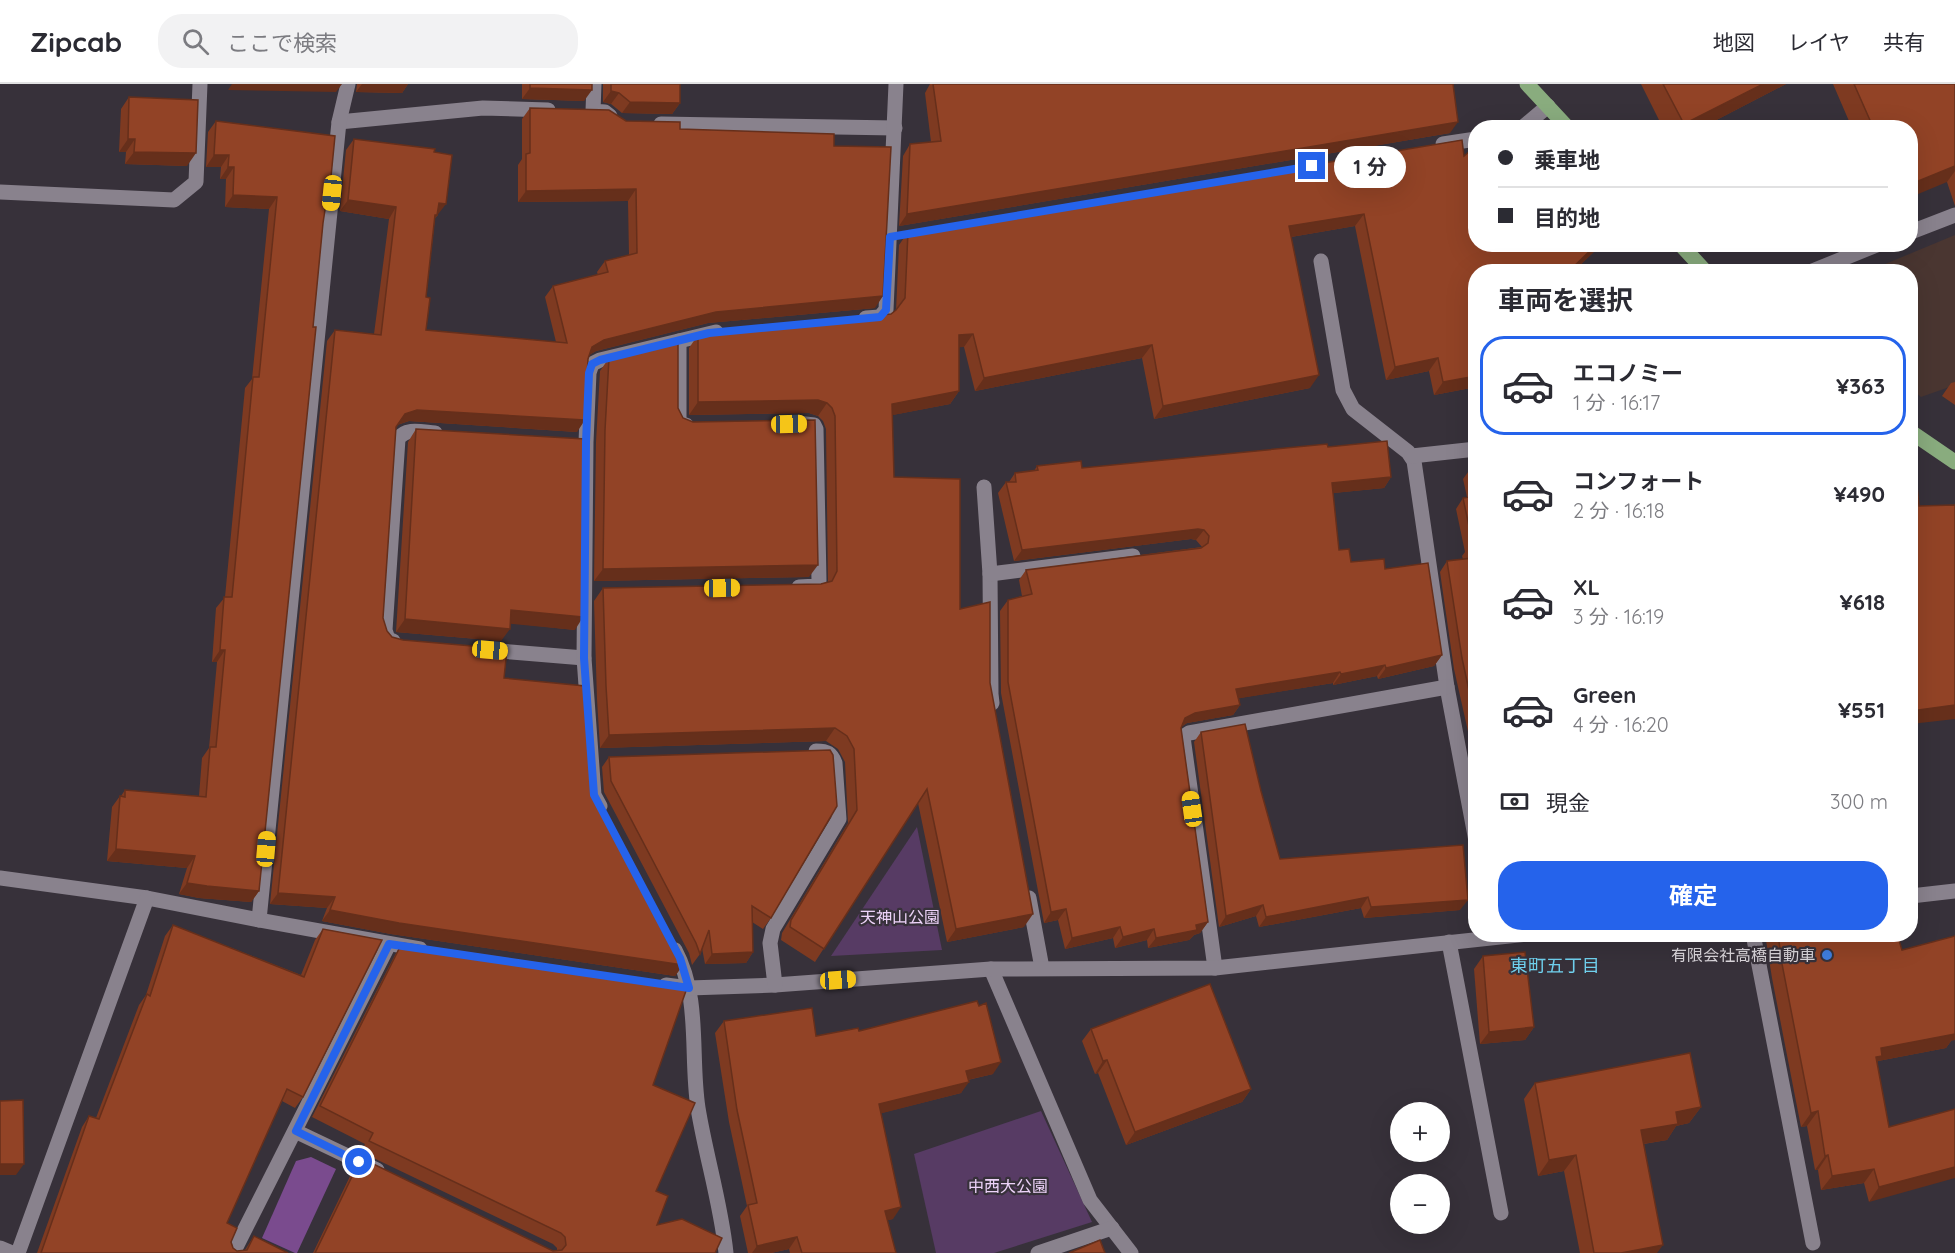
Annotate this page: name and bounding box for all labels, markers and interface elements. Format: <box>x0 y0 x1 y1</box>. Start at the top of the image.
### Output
search box <box>158 14 578 68</box>
text: Zipcab <box>30 24 122 59</box>
icon: search <box>179 25 212 58</box>
text: ここで検索 <box>227 29 337 57</box>
text: 地図 <box>1713 29 1755 55</box>
text: レイヤ <box>1788 29 1850 55</box>
text: 共有 <box>1883 29 1925 55</box>
callout: 1 分 <box>1333 145 1405 187</box>
text: 乗車地 <box>1534 146 1600 174</box>
route end <box>1298 152 1325 179</box>
text: 1 分 <box>1353 154 1387 179</box>
car <box>321 174 343 212</box>
text: 目的地 <box>1534 204 1600 232</box>
text: 車両を選択 <box>1498 283 1633 317</box>
icon: car <box>1501 359 1555 413</box>
text: エコノミー <box>1573 359 1683 387</box>
text: ¥363 <box>1836 372 1885 400</box>
text: 1 分 · 16:17 <box>1573 390 1660 415</box>
car <box>771 415 807 433</box>
icon: car <box>1501 467 1555 521</box>
text: コンフォート <box>1573 467 1704 495</box>
text: ¥490 <box>1833 480 1885 508</box>
text: 2 分 · 16:18 <box>1573 498 1664 523</box>
text: XL <box>1573 573 1600 601</box>
icon: car <box>1501 575 1555 629</box>
car <box>704 579 740 597</box>
text: ¥618 <box>1840 588 1885 616</box>
text: 3 分 · 16:19 <box>1573 604 1664 629</box>
car <box>471 639 509 661</box>
text: Green <box>1573 681 1636 709</box>
icon: car <box>1501 683 1555 737</box>
text: ¥551 <box>1838 696 1885 724</box>
text: 4 分 · 16:20 <box>1573 712 1669 737</box>
icon: cash <box>1498 785 1531 818</box>
text: 現金 <box>1546 789 1590 817</box>
text: 300 m <box>1830 789 1888 814</box>
car <box>1181 790 1203 828</box>
car <box>255 830 277 868</box>
button: 確定 <box>1498 861 1888 930</box>
park label: 天神山公園 <box>860 907 940 927</box>
place label: 有限会社高橋自動車 <box>1671 945 1815 965</box>
marker: 有限会社高橋自動車 <box>1820 948 1834 962</box>
district label: 東町五丁目 <box>1510 954 1600 977</box>
car <box>819 970 857 990</box>
map controls <box>1390 1102 1450 1234</box>
button: + <box>1390 1102 1450 1162</box>
route start <box>345 1148 372 1175</box>
button: − <box>1390 1174 1450 1234</box>
park label: 中西大公園 <box>968 1176 1048 1196</box>

